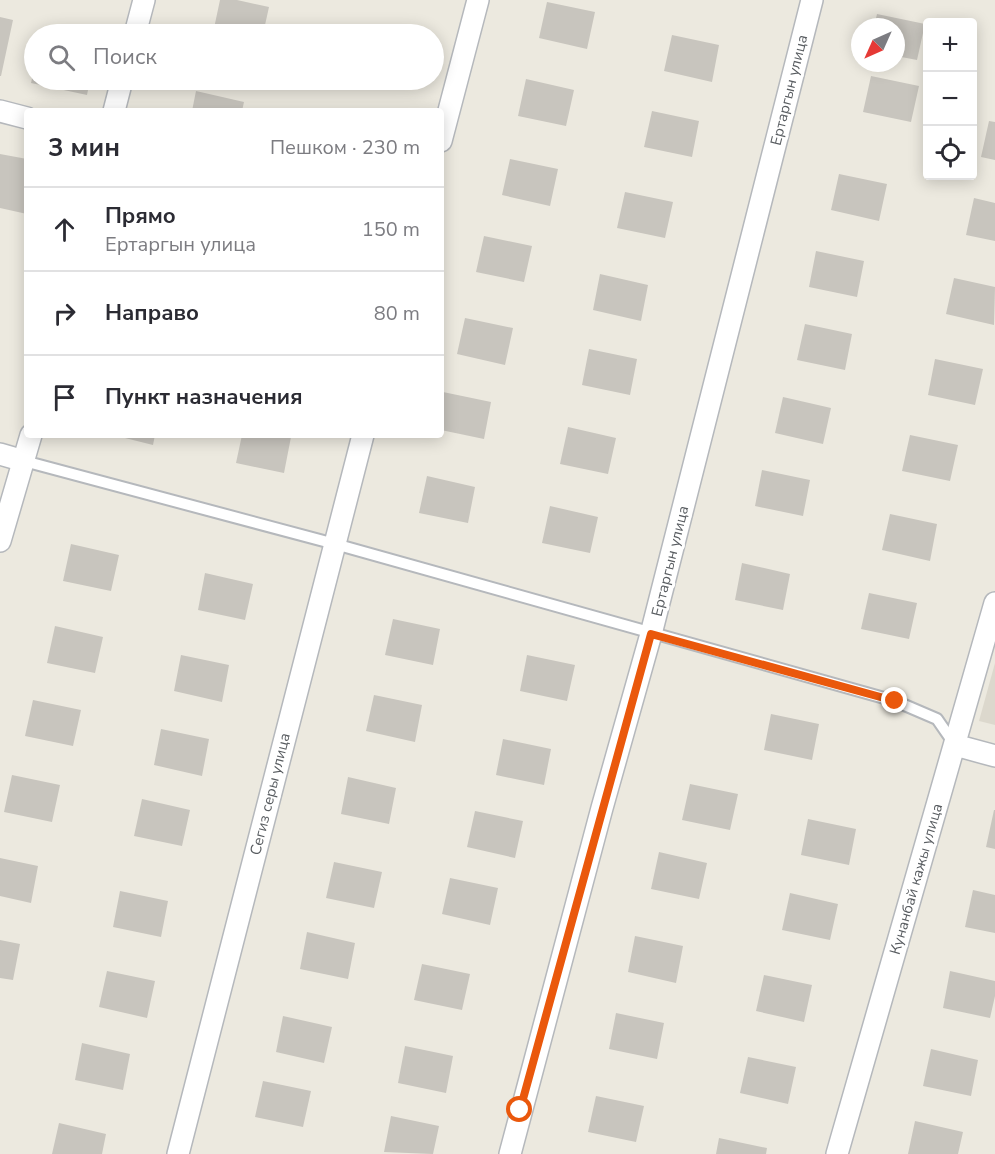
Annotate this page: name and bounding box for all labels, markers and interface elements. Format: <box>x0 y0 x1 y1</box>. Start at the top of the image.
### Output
north arrow <box>851 18 905 72</box>
map controls <box>923 18 977 180</box>
button: + <box>923 18 977 72</box>
search box <box>24 24 444 90</box>
street label: Ертаргын улица <box>766 33 812 147</box>
icon: search <box>45 41 78 74</box>
text: Поиск <box>93 42 157 72</box>
button: − <box>923 72 977 126</box>
button: locate <box>923 126 977 180</box>
text: 3 мин <box>48 130 120 165</box>
text: Пешком · 230 m <box>270 134 420 161</box>
text: Прямо <box>105 201 176 231</box>
icon: ahead <box>48 213 81 246</box>
text: 150 m <box>362 216 420 243</box>
text: Ертаргын улица <box>105 231 256 258</box>
icon: right <box>48 297 81 330</box>
text: Направо <box>105 298 199 328</box>
text: 80 m <box>374 300 420 327</box>
icon: arrive <box>48 381 81 414</box>
text: Пункт назначения <box>105 382 303 412</box>
street label: Ертаргын улица <box>647 504 693 618</box>
route end <box>881 687 907 713</box>
street label: Сегиз серы улица <box>245 731 295 857</box>
street label: Кунанбай кажы улица <box>885 801 947 957</box>
route start <box>506 1096 532 1122</box>

